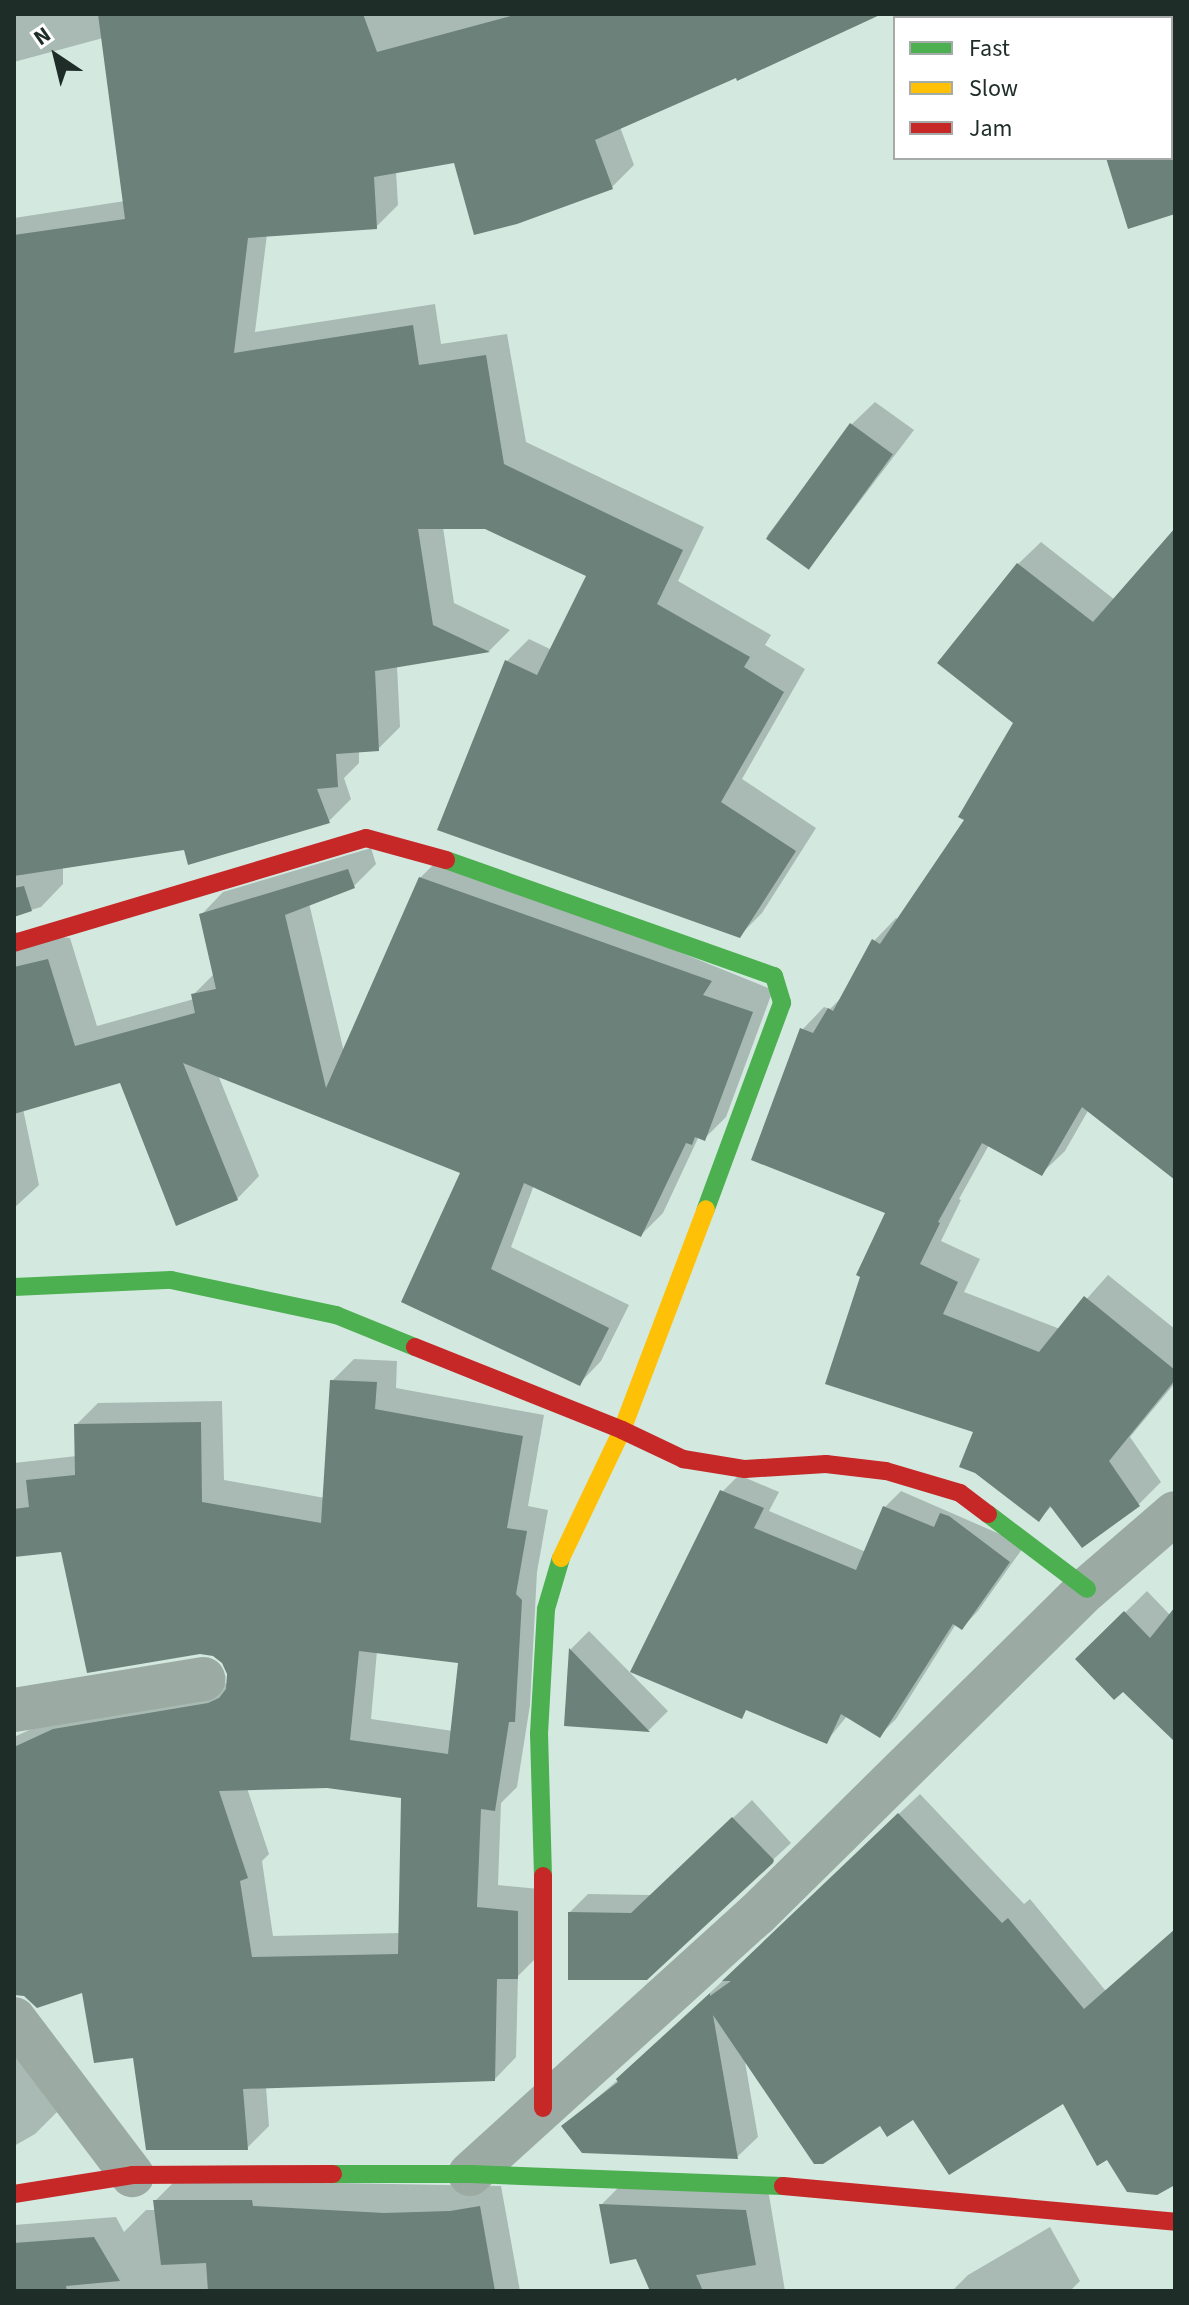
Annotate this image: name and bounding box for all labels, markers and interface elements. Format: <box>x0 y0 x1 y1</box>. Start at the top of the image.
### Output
north arrow <box>16 16 96 96</box>
legend <box>893 16 1173 160</box>
text: N <box>27 19 57 54</box>
text: Fast <box>969 31 1010 66</box>
text: Slow <box>969 71 1018 106</box>
text: Jam <box>969 111 1013 146</box>

